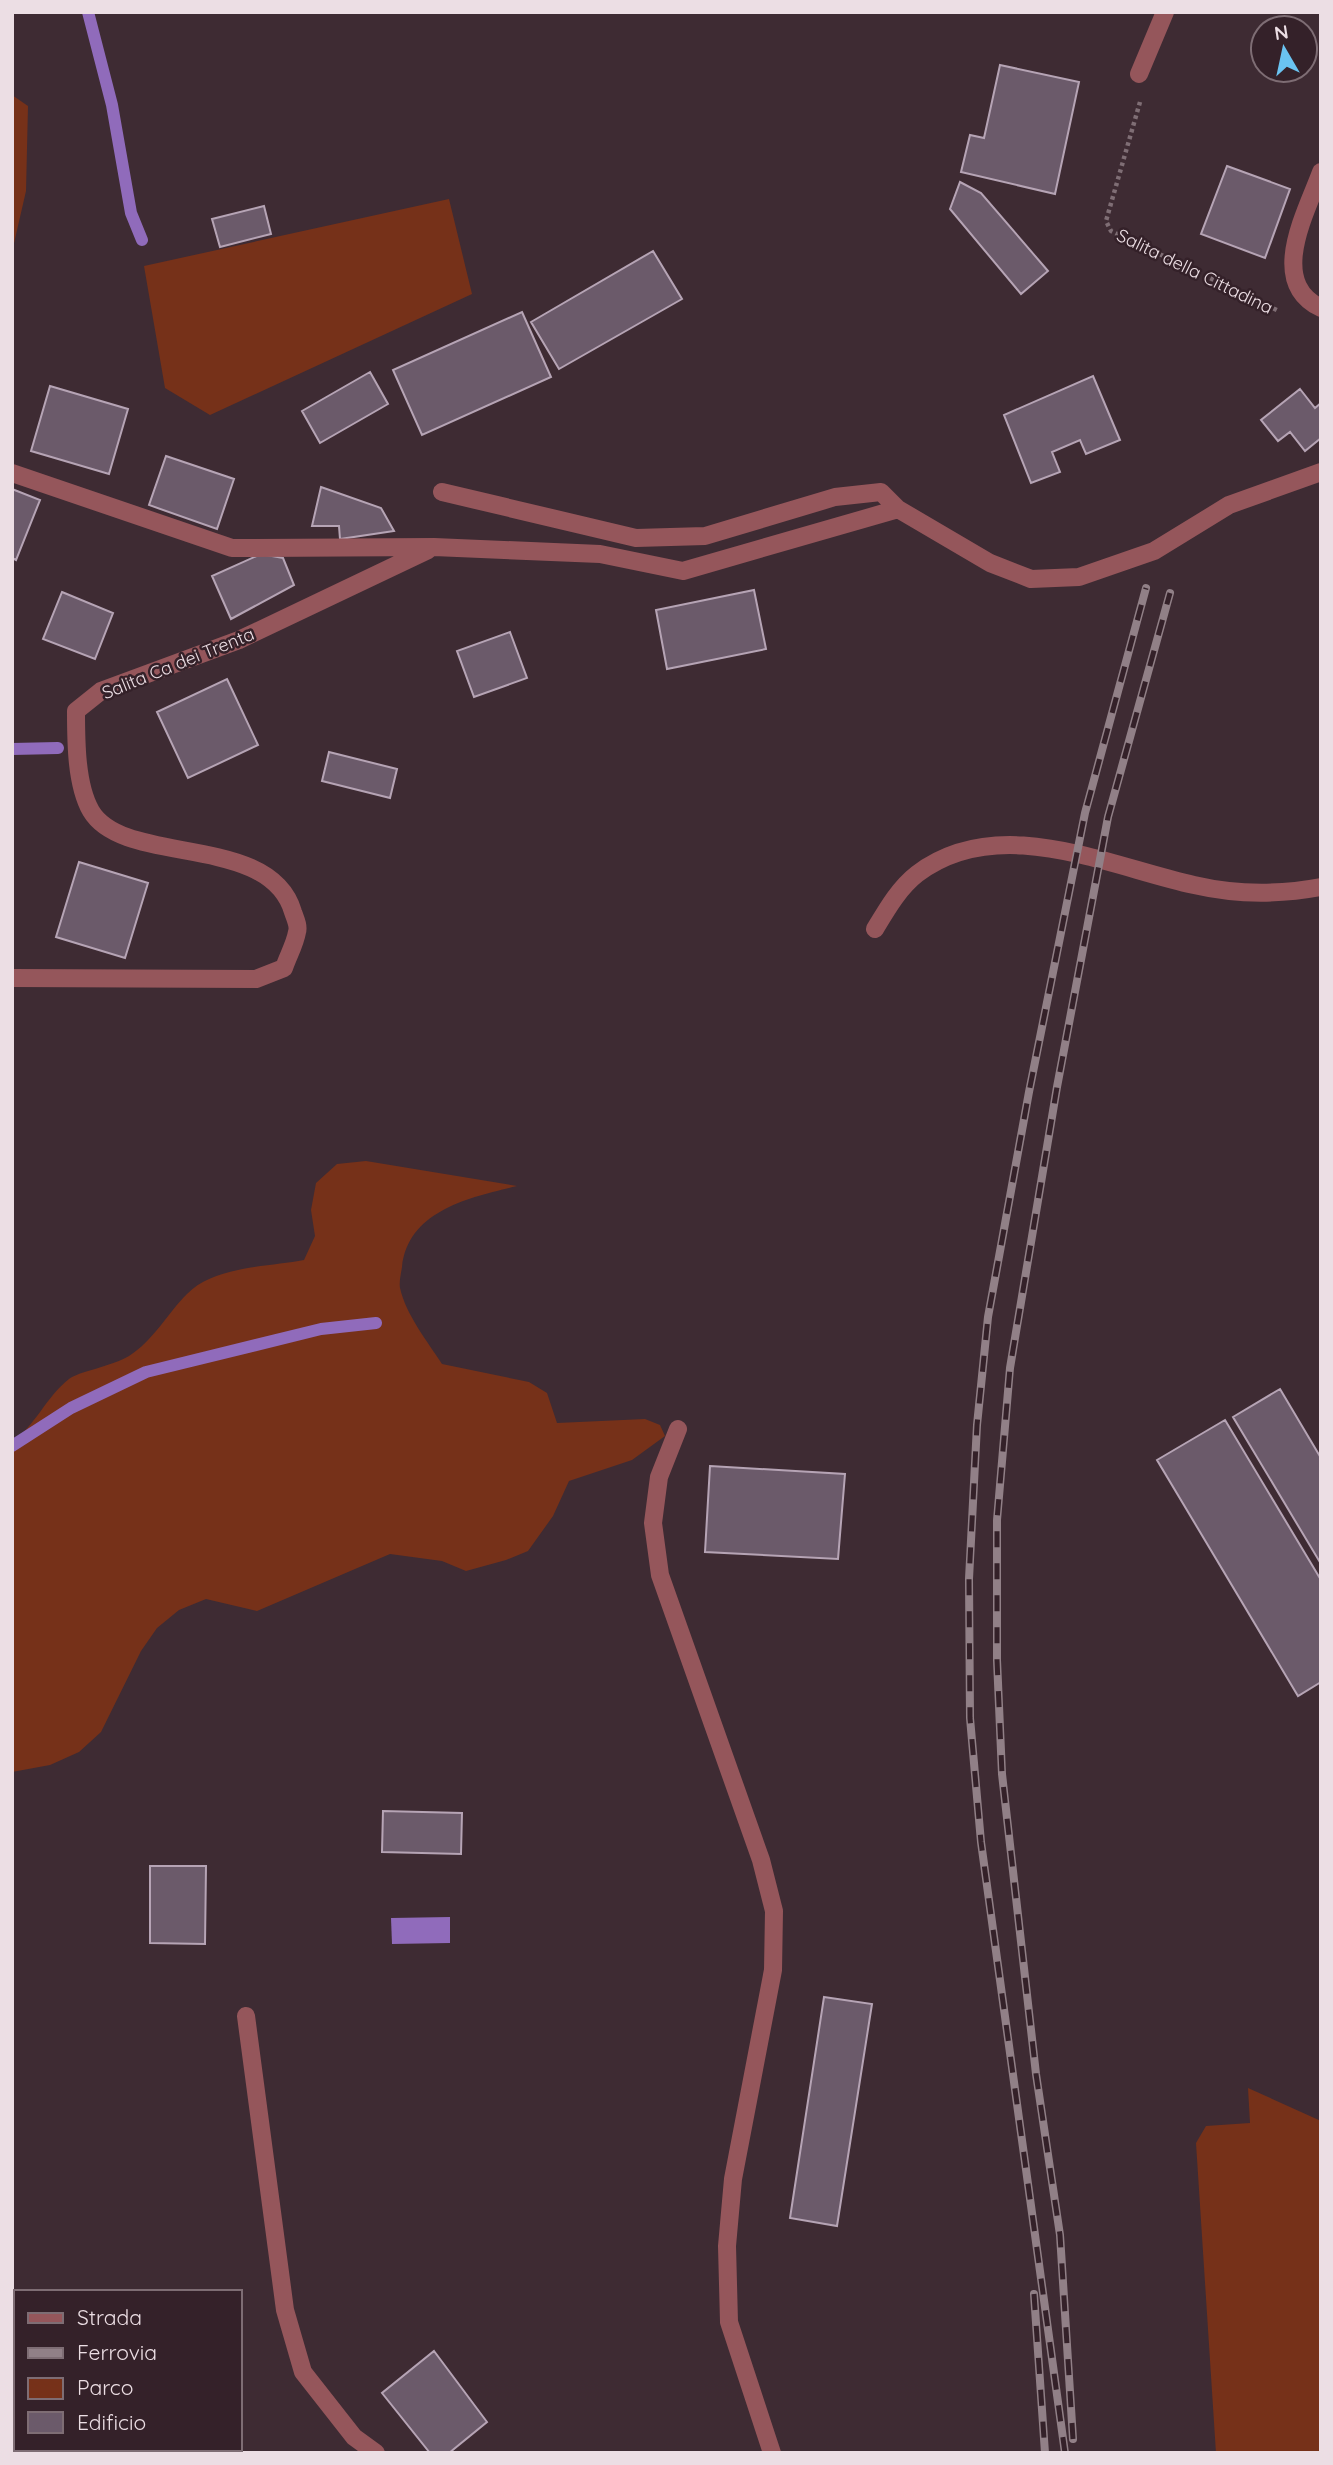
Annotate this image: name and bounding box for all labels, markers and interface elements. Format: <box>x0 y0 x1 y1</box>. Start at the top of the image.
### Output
north arrow <box>1249 14 1319 84</box>
text: N <box>1273 19 1290 45</box>
street label: Salita della Cittadina <box>1113 223 1277 319</box>
street label: Salita Ca dei Trenta <box>98 622 258 704</box>
legend <box>14 2290 242 2451</box>
text: Strada <box>77 2304 142 2330</box>
text: Ferrovia <box>77 2339 157 2365</box>
text: Parco <box>77 2374 133 2400</box>
text: Edificio <box>77 2409 146 2435</box>

